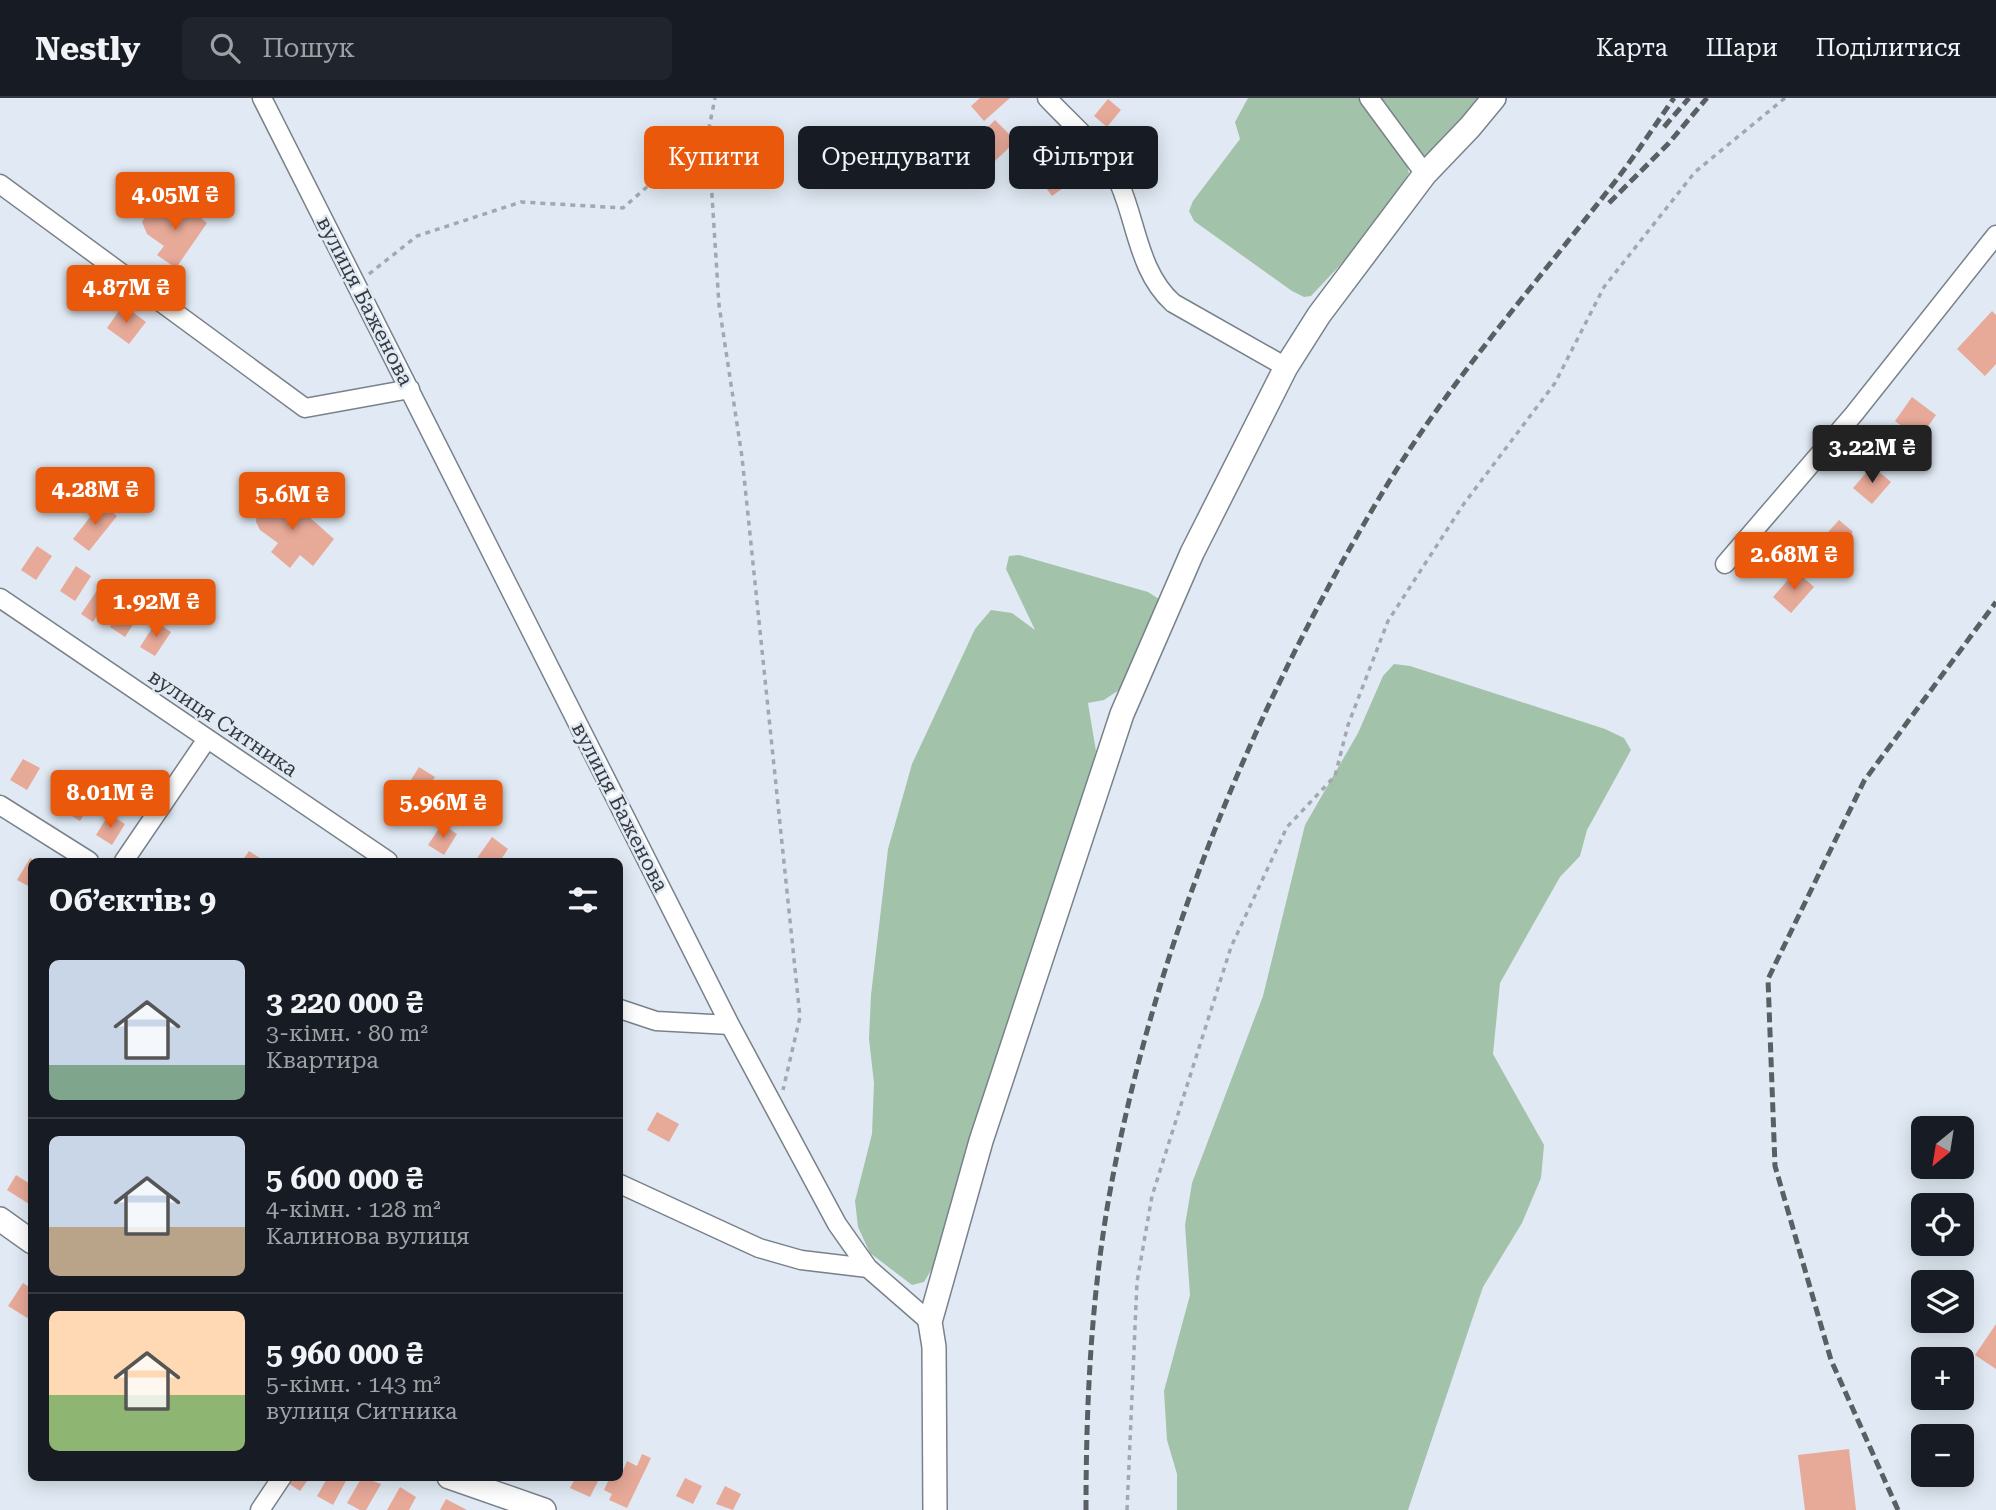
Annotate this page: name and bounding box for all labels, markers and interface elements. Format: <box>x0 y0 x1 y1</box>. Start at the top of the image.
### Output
search box <box>182 17 672 80</box>
text: Nestly <box>35 29 140 68</box>
icon: search <box>206 29 244 67</box>
text: Пошук <box>262 33 355 63</box>
text: Карта <box>1596 34 1668 62</box>
text: Шари <box>1706 34 1778 62</box>
text: Поділитися <box>1816 34 1961 62</box>
chip: Купити <box>644 126 784 189</box>
chip: Орендувати <box>798 126 995 189</box>
chip: Фільтри <box>1009 126 1158 189</box>
pin: 4.05M ₴ <box>110 172 240 232</box>
text: 4.05M ₴ <box>132 181 218 208</box>
street label: вулиця Баженова <box>312 212 418 390</box>
pin: 4.87M ₴ <box>61 266 191 325</box>
text: 4.87M ₴ <box>83 274 169 301</box>
pin: 3.22M ₴ <box>1807 426 1937 485</box>
text: 3.22M ₴ <box>1829 434 1915 461</box>
pin: 4.28M ₴ <box>30 468 160 527</box>
pin: 5.6M ₴ <box>235 472 349 532</box>
text: 4.28M ₴ <box>52 476 138 503</box>
text: 5.6M ₴ <box>255 481 329 508</box>
pin: 2.68M ₴ <box>1729 532 1859 592</box>
text: 2.68M ₴ <box>1751 541 1837 568</box>
pin: 1.92M ₴ <box>91 580 221 639</box>
text: 1.92M ₴ <box>113 588 199 615</box>
street label: вулиця Ситника <box>144 664 303 782</box>
street label: вулиця Баженова <box>567 718 673 896</box>
pin: 8.01M ₴ <box>45 770 175 830</box>
text: 8.01M ₴ <box>67 779 153 806</box>
pin: 5.96M ₴ <box>378 780 508 840</box>
text: 5.96M ₴ <box>400 789 486 816</box>
icon: filters <box>564 881 602 919</box>
text: Об’єктів: 9 <box>49 883 216 918</box>
text: 3 220 000 ₴ <box>266 985 423 1020</box>
icon: home <box>105 988 189 1072</box>
text: 3-кімн. · 80 m² <box>266 1020 428 1047</box>
text: Квартира <box>266 1047 379 1074</box>
north arrow <box>1911 1116 1974 1180</box>
map controls <box>1911 1116 1974 1487</box>
text: 5 600 000 ₴ <box>266 1161 423 1196</box>
icon: home <box>105 1164 189 1248</box>
button: locate <box>1911 1193 1974 1256</box>
text: 4-кімн. · 128 m² <box>266 1196 441 1223</box>
text: Калинова вулиця <box>266 1223 470 1250</box>
button: layers <box>1911 1270 1974 1333</box>
text: 5 960 000 ₴ <box>266 1336 423 1371</box>
icon: home <box>105 1339 189 1423</box>
button: + <box>1911 1347 1974 1410</box>
text: 5-кімн. · 143 m² <box>266 1371 441 1398</box>
text: вулиця Ситника <box>266 1398 457 1425</box>
button: − <box>1911 1424 1974 1487</box>

